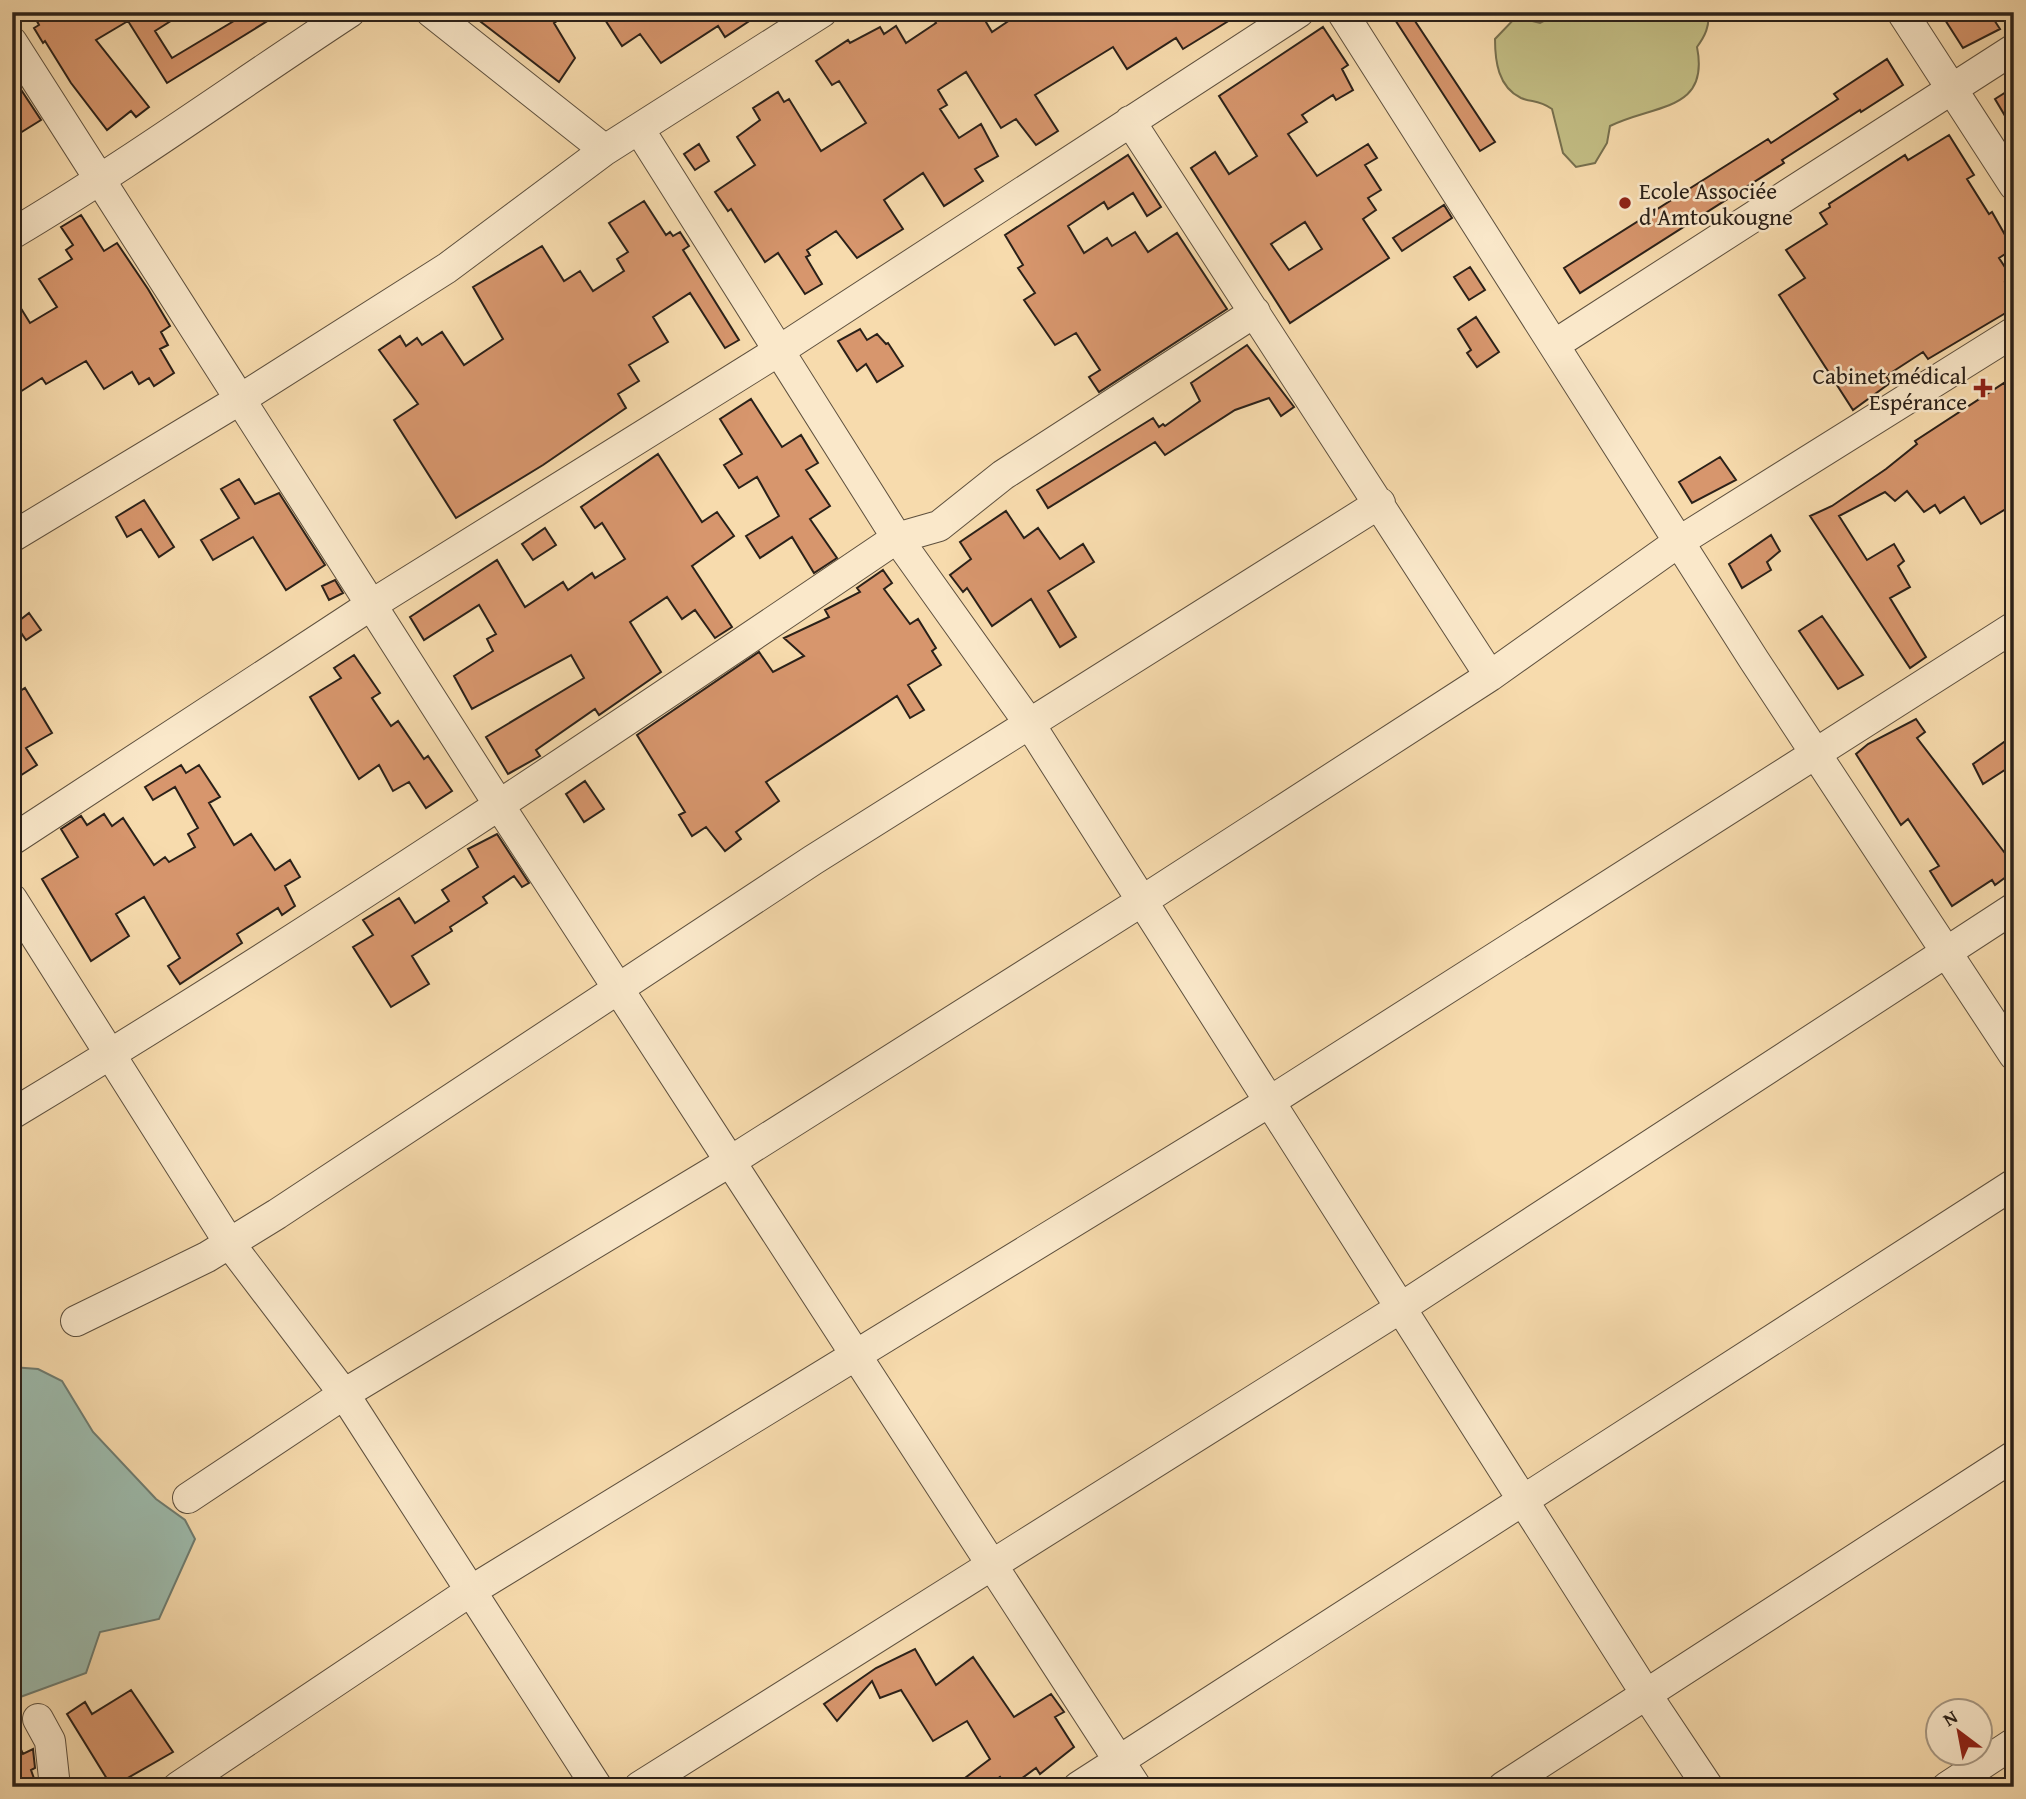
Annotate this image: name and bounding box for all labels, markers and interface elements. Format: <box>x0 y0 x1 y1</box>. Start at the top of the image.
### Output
place label: Ecole Associée d'Amtoukougne <box>1639 174 1793 233</box>
marker: Ecole Associée d'Amtoukougne <box>1617 195 1633 211</box>
place label: Cabinet médical Espérance <box>1813 359 1967 418</box>
marker: Cabinet médical Espérance <box>1973 378 1993 398</box>
north arrow <box>1924 1698 1994 1768</box>
text: N <box>1937 1702 1963 1733</box>

